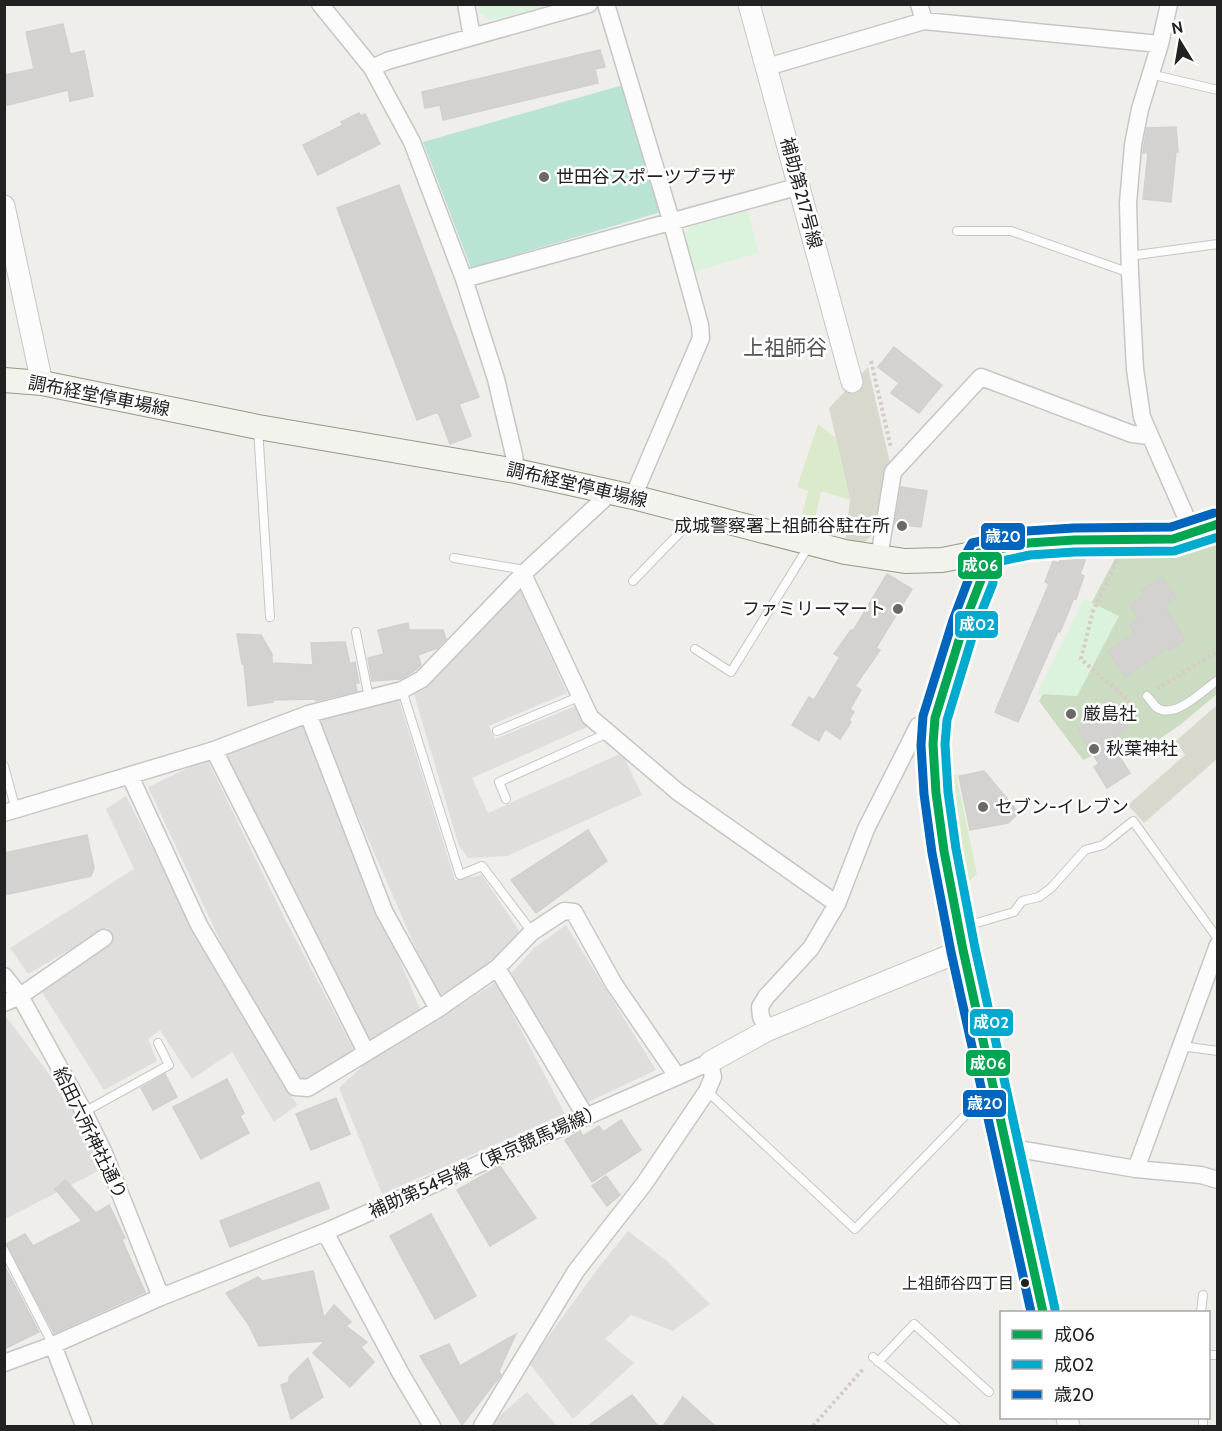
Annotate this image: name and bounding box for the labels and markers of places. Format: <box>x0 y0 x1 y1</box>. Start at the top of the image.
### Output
place label: 世田谷スポーツプラザ <box>556 166 736 188</box>
marker: 世田谷スポーツプラザ <box>537 170 551 184</box>
place label: 成城警察署上祖師谷駐在所 <box>674 515 890 537</box>
marker: 成城警察署上祖師谷駐在所 <box>895 519 909 533</box>
place label: ファミリーマート <box>742 598 886 620</box>
marker: ファミリーマート <box>891 602 905 616</box>
place label: 厳島社 <box>1083 703 1137 725</box>
marker: 厳島社 <box>1064 707 1078 721</box>
place label: 秋葉神社 <box>1106 738 1178 760</box>
marker: 秋葉神社 <box>1087 742 1101 756</box>
place label: セブン-イレブン <box>995 796 1129 818</box>
marker: セブン-イレブン <box>976 800 990 814</box>
place label: 上祖師谷四丁目 <box>902 1274 1014 1293</box>
marker: 上祖師谷四丁目 <box>1019 1277 1031 1289</box>

